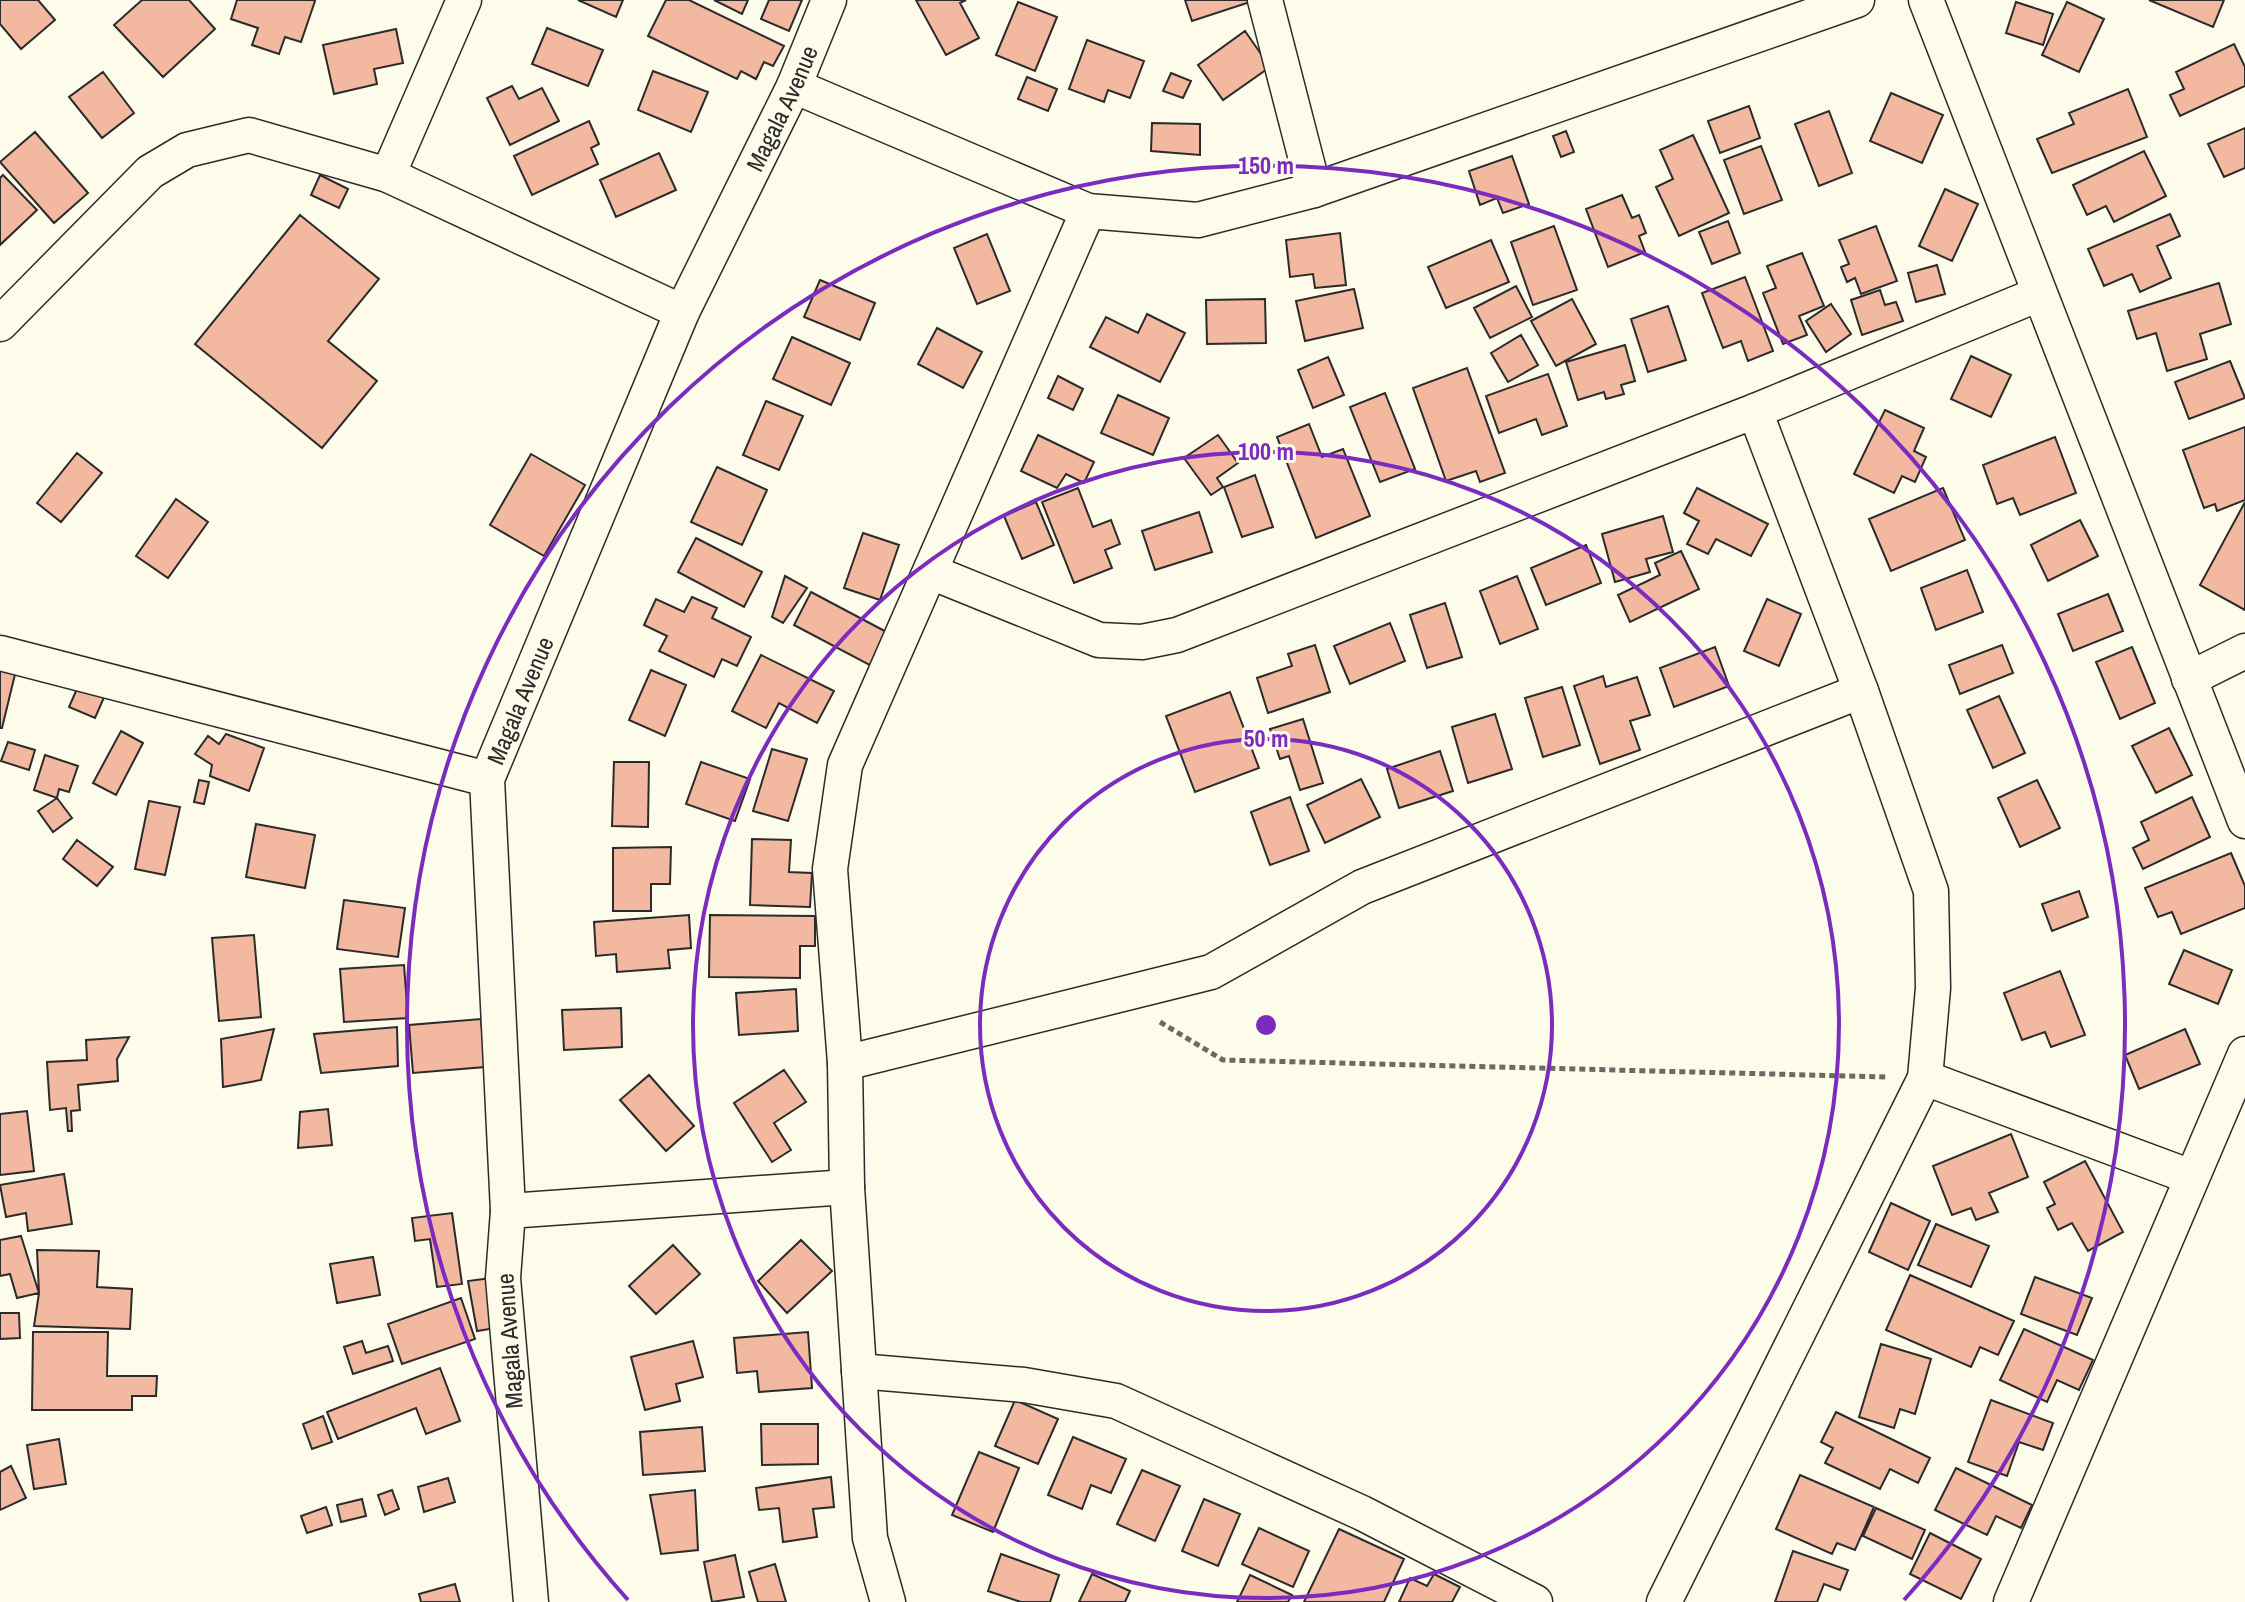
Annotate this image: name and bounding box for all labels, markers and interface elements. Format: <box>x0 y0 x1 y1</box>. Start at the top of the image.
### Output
street label: Magala Avenue <box>738 41 825 176</box>
text: 150 m <box>1238 149 1294 181</box>
text: 100 m <box>1238 435 1294 467</box>
street label: Magala Avenue <box>479 632 561 769</box>
text: 50 m <box>1244 722 1288 754</box>
centre of rings <box>1252 1011 1280 1039</box>
street label: Magala Avenue <box>488 1272 530 1410</box>

